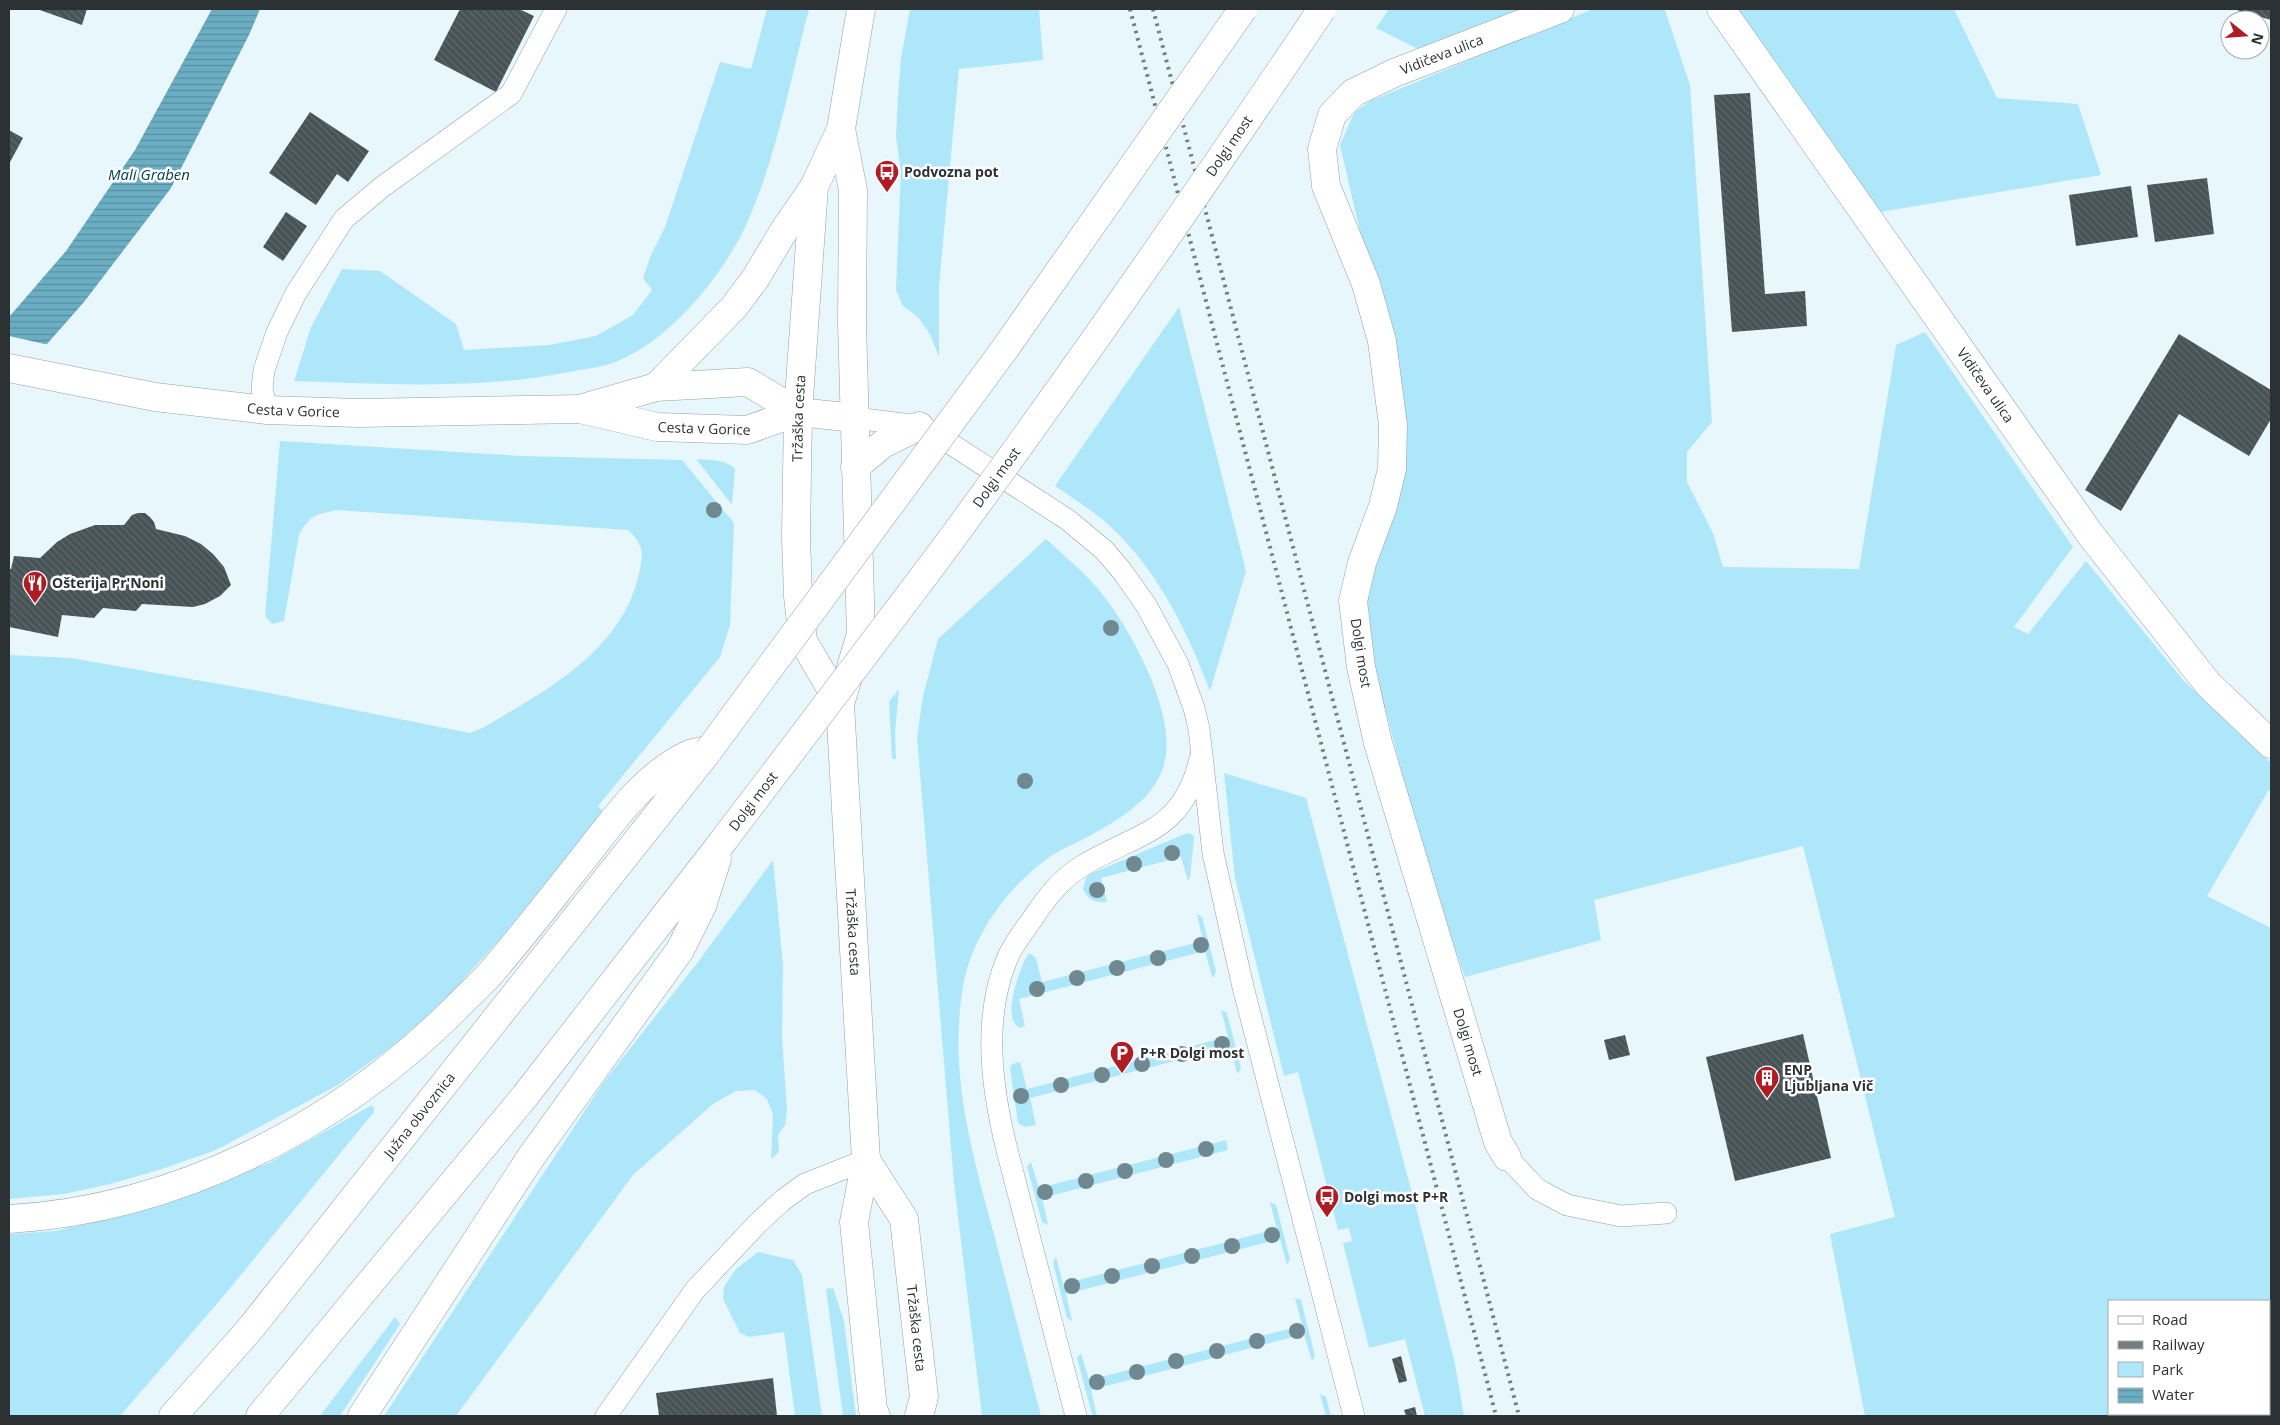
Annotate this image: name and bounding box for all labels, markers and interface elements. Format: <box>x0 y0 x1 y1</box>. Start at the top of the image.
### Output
north arrow <box>2220 10 2270 60</box>
street label: Vidičeva ulica <box>1397 30 1486 79</box>
text: N <box>2247 31 2269 47</box>
street label: Dolgi most <box>1201 111 1256 180</box>
bus stop icon: Podvozna pot <box>874 159 900 193</box>
place label: Podvozna pot <box>904 162 999 181</box>
water label: Mali Graben <box>108 164 190 184</box>
street label: Vidičeva ulica <box>1953 344 2019 426</box>
street label: Tržaška cesta <box>787 374 810 462</box>
street label: Cesta v Gorice <box>246 398 340 421</box>
street label: Cesta v Gorice <box>657 417 751 439</box>
street label: Dolgi most <box>968 443 1024 511</box>
restaurant icon: Ošterija Pr'Noni <box>22 570 48 604</box>
place label: Ošterija Pr'Noni <box>52 573 164 592</box>
street label: Dolgi most <box>1347 617 1376 689</box>
street label: Dolgi most <box>724 767 782 835</box>
street label: Tržaška cesta <box>842 888 865 976</box>
street label: Dolgi most <box>1449 1006 1488 1078</box>
parking icon: P+R Dolgi most <box>1109 1040 1135 1074</box>
place label: P+R Dolgi most <box>1140 1043 1244 1062</box>
place label: ENP Ljubljana Vič <box>1784 1060 1874 1095</box>
building icon: ENP Ljubljana Vič <box>1754 1065 1780 1099</box>
street label: Južna obvoznica <box>378 1068 459 1163</box>
bus stop icon: Dolgi most P+R <box>1314 1184 1340 1218</box>
place label: Dolgi most P+R <box>1344 1187 1449 1206</box>
street label: Tržaška cesta <box>902 1284 931 1373</box>
legend <box>2108 1300 2270 1415</box>
text: Road <box>2152 1309 2188 1329</box>
text: Railway <box>2152 1334 2205 1354</box>
text: Park <box>2152 1359 2183 1379</box>
text: Water <box>2152 1384 2194 1404</box>

